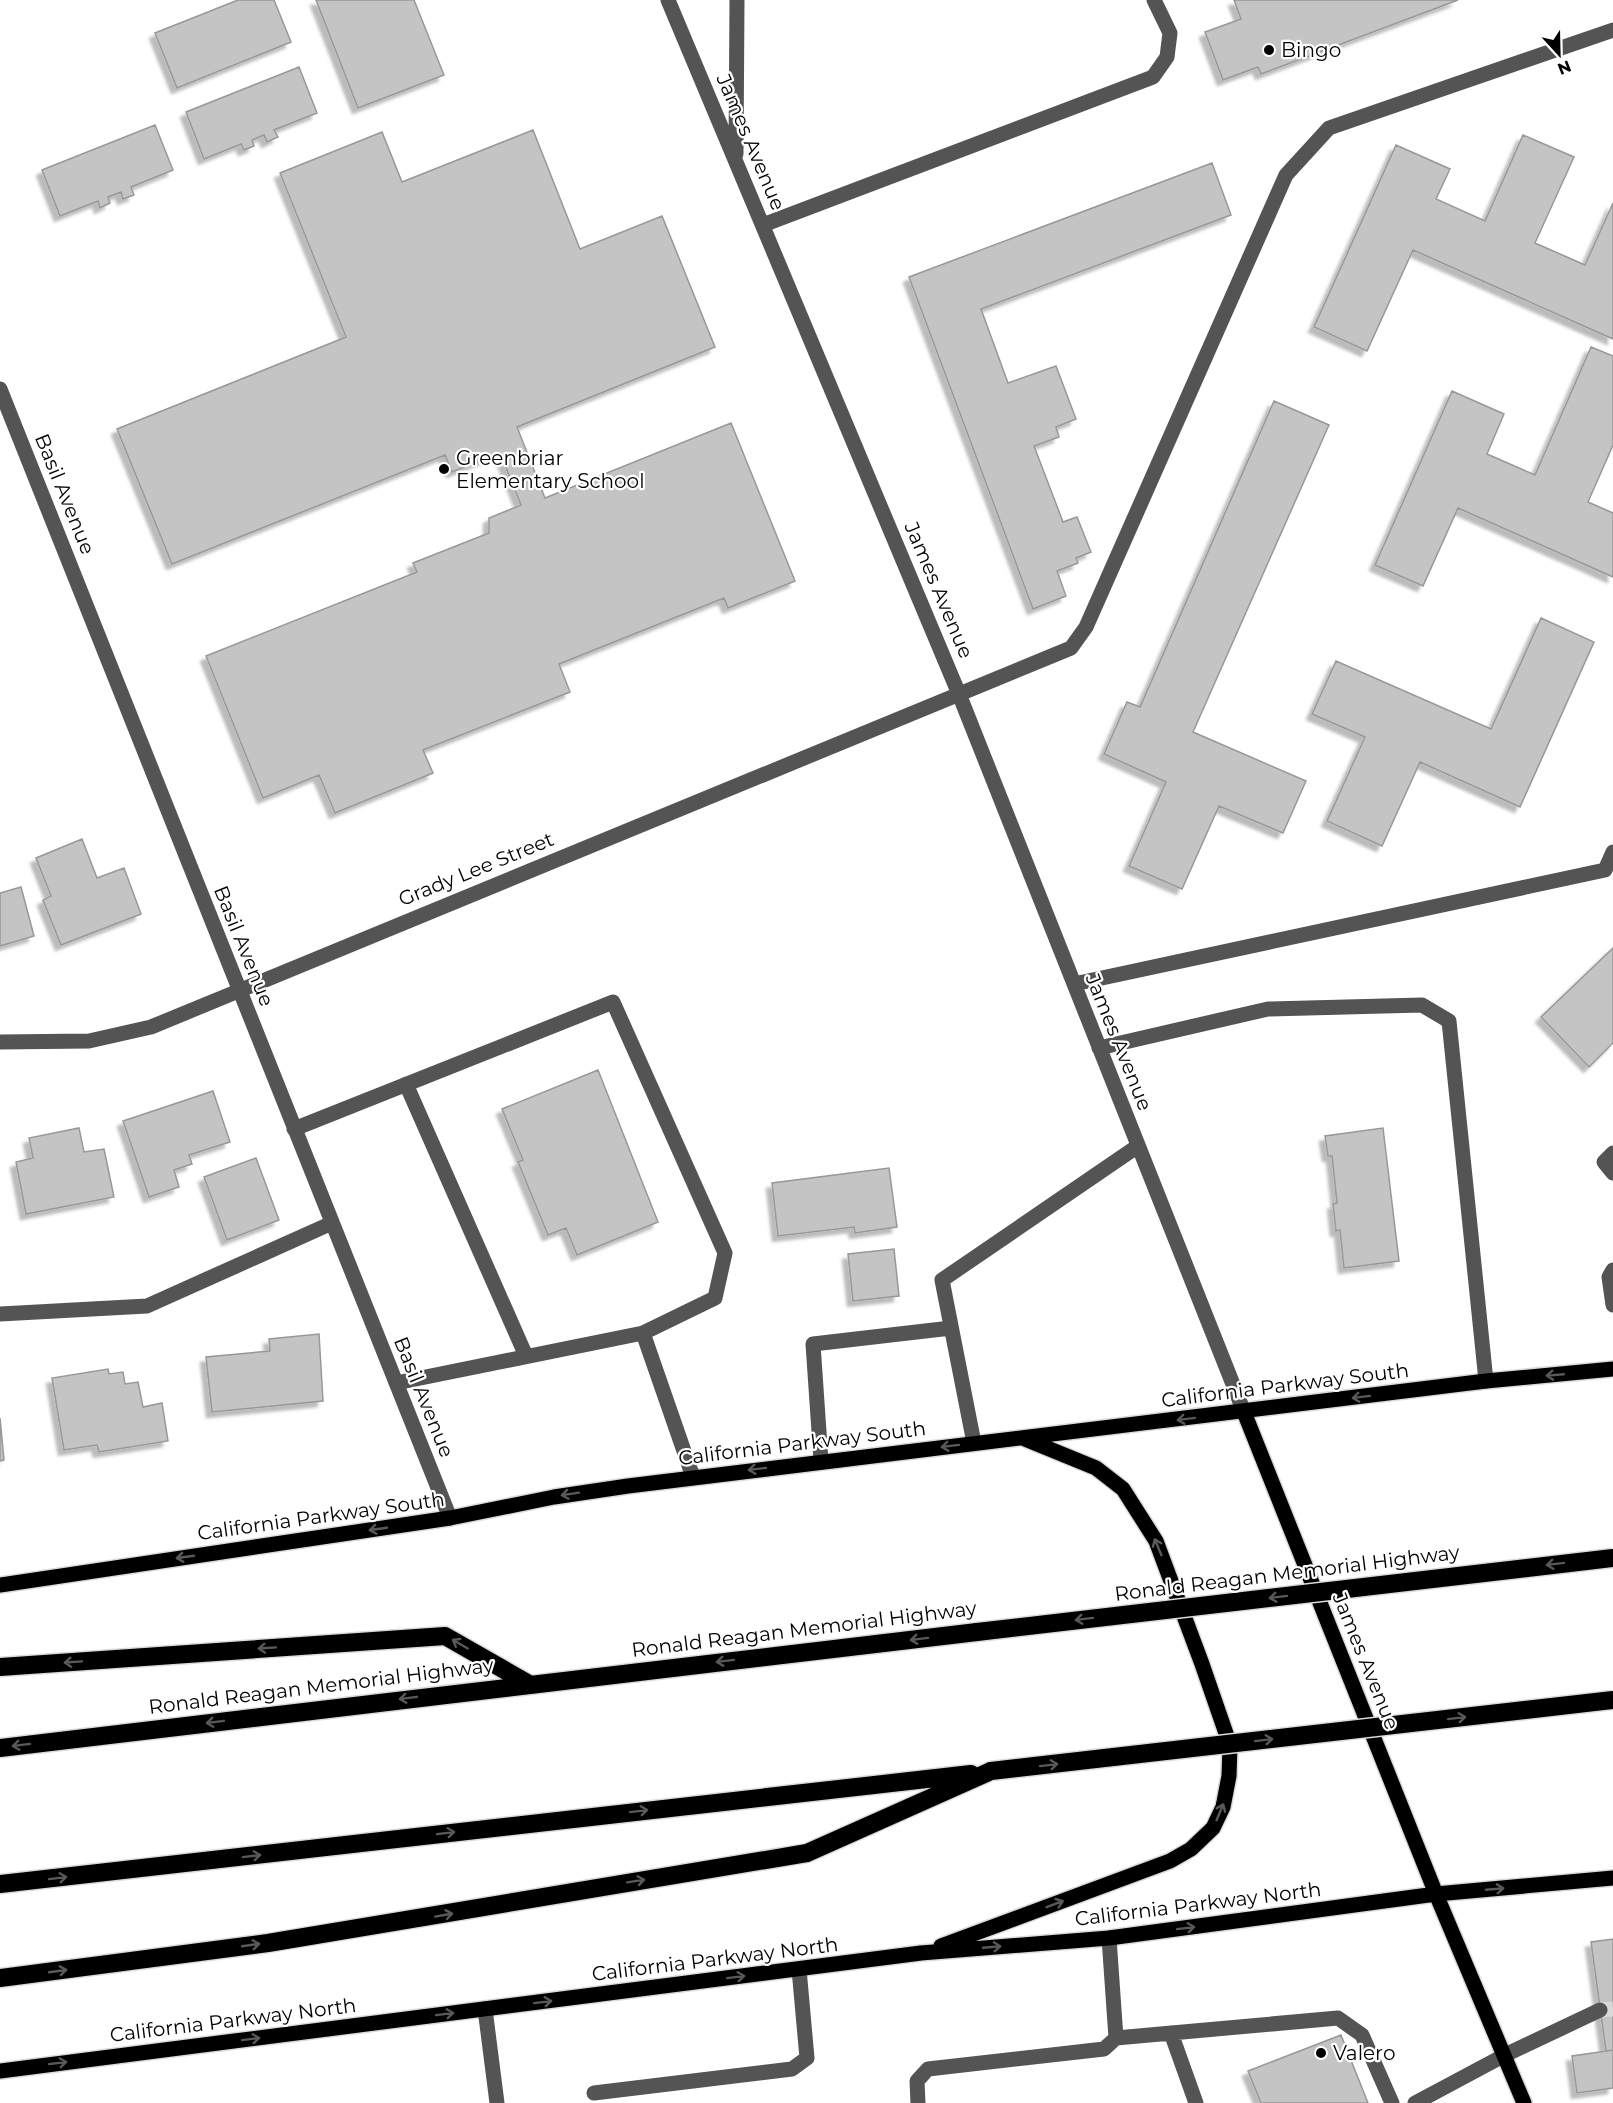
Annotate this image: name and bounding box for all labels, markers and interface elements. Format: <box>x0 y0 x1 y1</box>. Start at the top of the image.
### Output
north arrow <box>1529 24 1589 84</box>
place label: Bingo <box>1281 38 1341 62</box>
marker: Bingo <box>1262 43 1276 57</box>
text: N <box>1555 56 1574 79</box>
street label: James Avenue <box>711 69 790 214</box>
street label: Basil Avenue <box>30 430 100 558</box>
place label: Greenbriar Elementary School <box>456 446 645 493</box>
marker: Greenbriar Elementary School <box>437 462 451 476</box>
street label: James Avenue <box>899 517 978 662</box>
street label: Grady Lee Street <box>395 827 557 911</box>
street label: Basil Avenue <box>209 882 279 1010</box>
street label: James Avenue <box>1080 969 1157 1114</box>
street label: Basil Avenue <box>389 1333 459 1461</box>
street label: California Parkway South <box>1160 1358 1410 1412</box>
one-way arrow <box>1545 1370 1565 1381</box>
one-way arrow <box>1352 1392 1371 1403</box>
one-way arrow <box>1176 1413 1196 1424</box>
street label: California Parkway South <box>677 1416 927 1470</box>
one-way arrow <box>941 1441 961 1452</box>
one-way arrow <box>747 1464 767 1475</box>
street label: California Parkway South <box>196 1487 446 1545</box>
one-way arrow <box>561 1489 580 1500</box>
one-way arrow <box>369 1523 388 1534</box>
one-way arrow <box>1152 1539 1163 1557</box>
street label: Ronald Reagan Memorial Highway <box>1113 1540 1461 1606</box>
one-way arrow <box>176 1552 196 1563</box>
one-way arrow <box>1545 1559 1565 1570</box>
street label: James Avenue <box>1327 1588 1404 1733</box>
one-way arrow <box>1268 1592 1288 1603</box>
street label: Ronald Reagan Memorial Highway <box>630 1596 978 1662</box>
one-way arrow <box>1075 1614 1095 1625</box>
one-way arrow <box>910 1633 929 1644</box>
one-way arrow <box>452 1638 469 1650</box>
one-way arrow <box>258 1643 278 1654</box>
street label: Ronald Reagan Memorial Highway <box>147 1653 495 1719</box>
one-way arrow <box>63 1656 83 1667</box>
one-way arrow <box>716 1656 736 1667</box>
one-way arrow <box>399 1693 419 1704</box>
one-way arrow <box>1447 1712 1467 1723</box>
one-way arrow <box>205 1716 225 1727</box>
one-way arrow <box>1253 1734 1273 1745</box>
one-way arrow <box>12 1740 32 1751</box>
one-way arrow <box>1039 1759 1058 1770</box>
one-way arrow <box>1215 1804 1226 1822</box>
one-way arrow <box>629 1806 649 1817</box>
one-way arrow <box>435 1828 455 1839</box>
one-way arrow <box>241 1850 261 1861</box>
one-way arrow <box>48 1872 68 1883</box>
one-way arrow <box>626 1876 645 1887</box>
street label: California Parkway North <box>1073 1877 1323 1931</box>
one-way arrow <box>1484 1883 1504 1894</box>
one-way arrow <box>1045 1898 1064 1909</box>
one-way arrow <box>434 1909 453 1920</box>
one-way arrow <box>1176 1922 1196 1933</box>
street label: California Parkway North <box>590 1932 840 1986</box>
one-way arrow <box>241 1939 261 1950</box>
one-way arrow <box>982 1942 1002 1953</box>
one-way arrow <box>48 1965 67 1976</box>
one-way arrow <box>726 1971 746 1982</box>
street label: California Parkway North <box>108 1993 358 2047</box>
one-way arrow <box>532 1996 552 2007</box>
one-way arrow <box>435 2008 454 2019</box>
one-way arrow <box>241 2033 261 2044</box>
place label: Valero <box>1333 2041 1395 2065</box>
marker: Valero <box>1314 2046 1328 2060</box>
one-way arrow <box>48 2057 67 2068</box>

